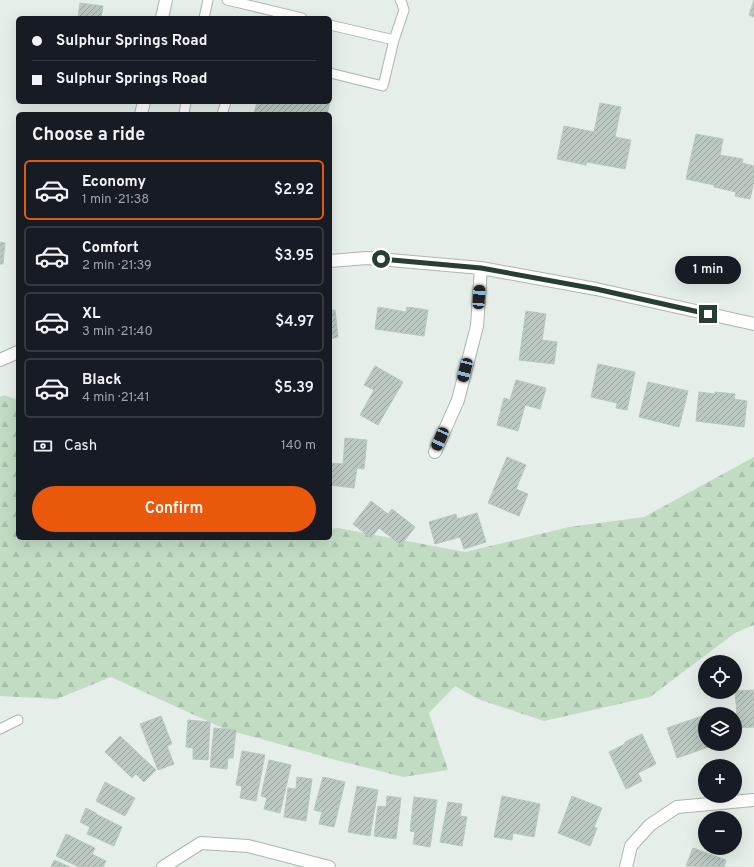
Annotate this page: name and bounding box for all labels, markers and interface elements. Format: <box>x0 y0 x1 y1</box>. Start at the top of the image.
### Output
text: Sulphur Springs Road <box>56 32 207 51</box>
text: Sulphur Springs Road <box>56 70 207 89</box>
text: Choose a ride <box>32 124 145 147</box>
icon: car <box>34 172 70 208</box>
text: Economy <box>82 173 146 192</box>
text: $2.92 <box>274 181 314 200</box>
text: 1 min · 21:38 <box>82 192 149 208</box>
icon: car <box>34 238 70 274</box>
text: Comfort <box>82 239 139 258</box>
text: $3.95 <box>274 247 314 266</box>
route start <box>372 250 390 268</box>
callout: 1 min <box>675 256 741 284</box>
text: 2 min · 21:39 <box>82 258 152 274</box>
text: 1 min <box>693 262 723 278</box>
car <box>472 285 486 309</box>
icon: car <box>34 304 70 340</box>
text: XL <box>82 305 100 324</box>
route end <box>699 305 717 323</box>
text: $4.97 <box>275 313 314 332</box>
text: 3 min · 21:40 <box>82 324 153 340</box>
car <box>456 357 474 383</box>
icon: car <box>34 370 70 406</box>
text: Black <box>82 371 122 390</box>
text: $5.39 <box>274 379 314 398</box>
text: 4 min · 21:41 <box>82 390 150 406</box>
car <box>430 426 450 452</box>
icon: cash <box>32 435 54 457</box>
text: Cash <box>64 437 97 456</box>
text: 140 m <box>281 438 316 454</box>
button: Confirm <box>32 486 316 532</box>
map controls <box>698 655 742 855</box>
button: locate <box>698 655 742 699</box>
button: layers <box>698 707 742 751</box>
button: + <box>698 759 742 803</box>
button: − <box>698 811 742 855</box>

